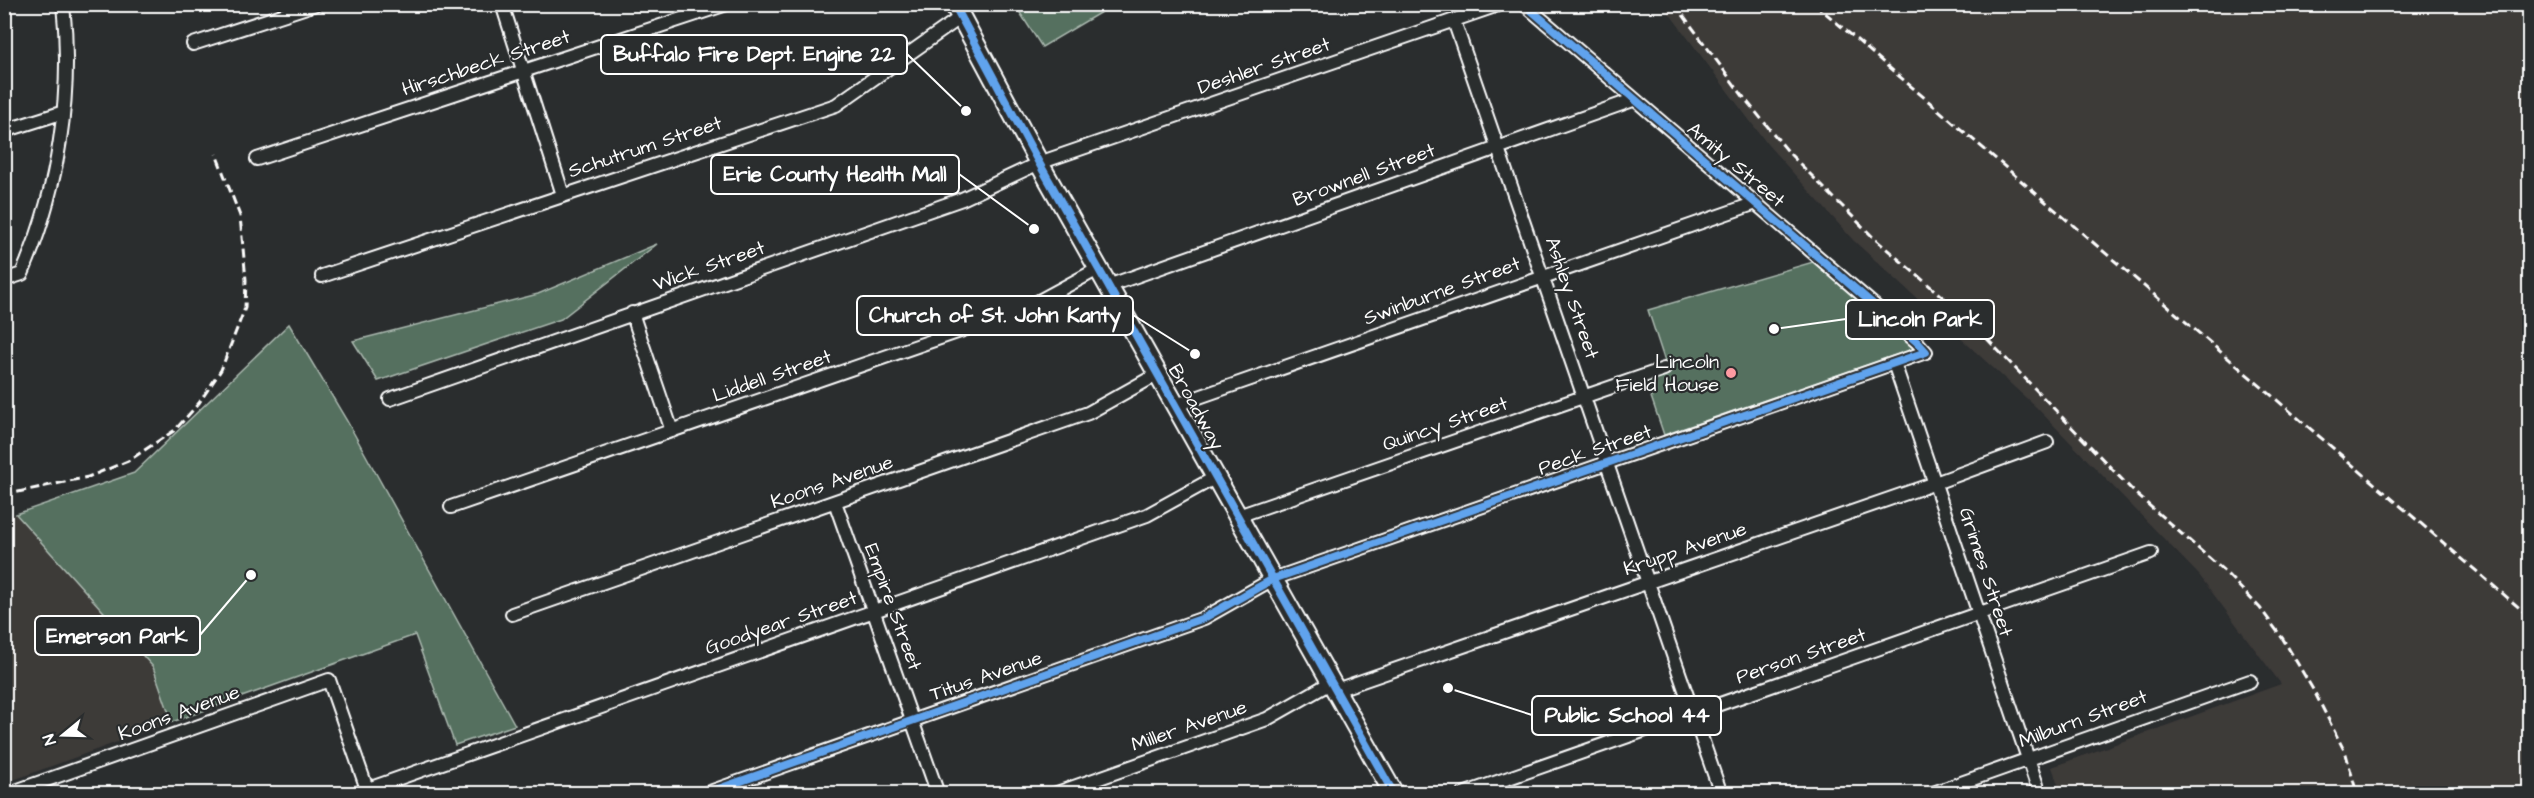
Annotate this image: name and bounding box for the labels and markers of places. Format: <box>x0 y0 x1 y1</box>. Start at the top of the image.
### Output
callout: Buffalo Fire Dept. Engine 22 <box>601 35 907 74</box>
callout: Erie County Health Mall <box>711 155 959 194</box>
callout: Church of St. John Kanty <box>857 296 1133 335</box>
callout: Lincoln Park <box>1846 300 1994 339</box>
place label: Lincoln Field House <box>1616 348 1719 399</box>
marker: Lincoln Field House <box>1724 366 1738 380</box>
callout: Emerson Park <box>35 616 200 655</box>
callout: Public School 44 <box>1532 696 1721 735</box>

